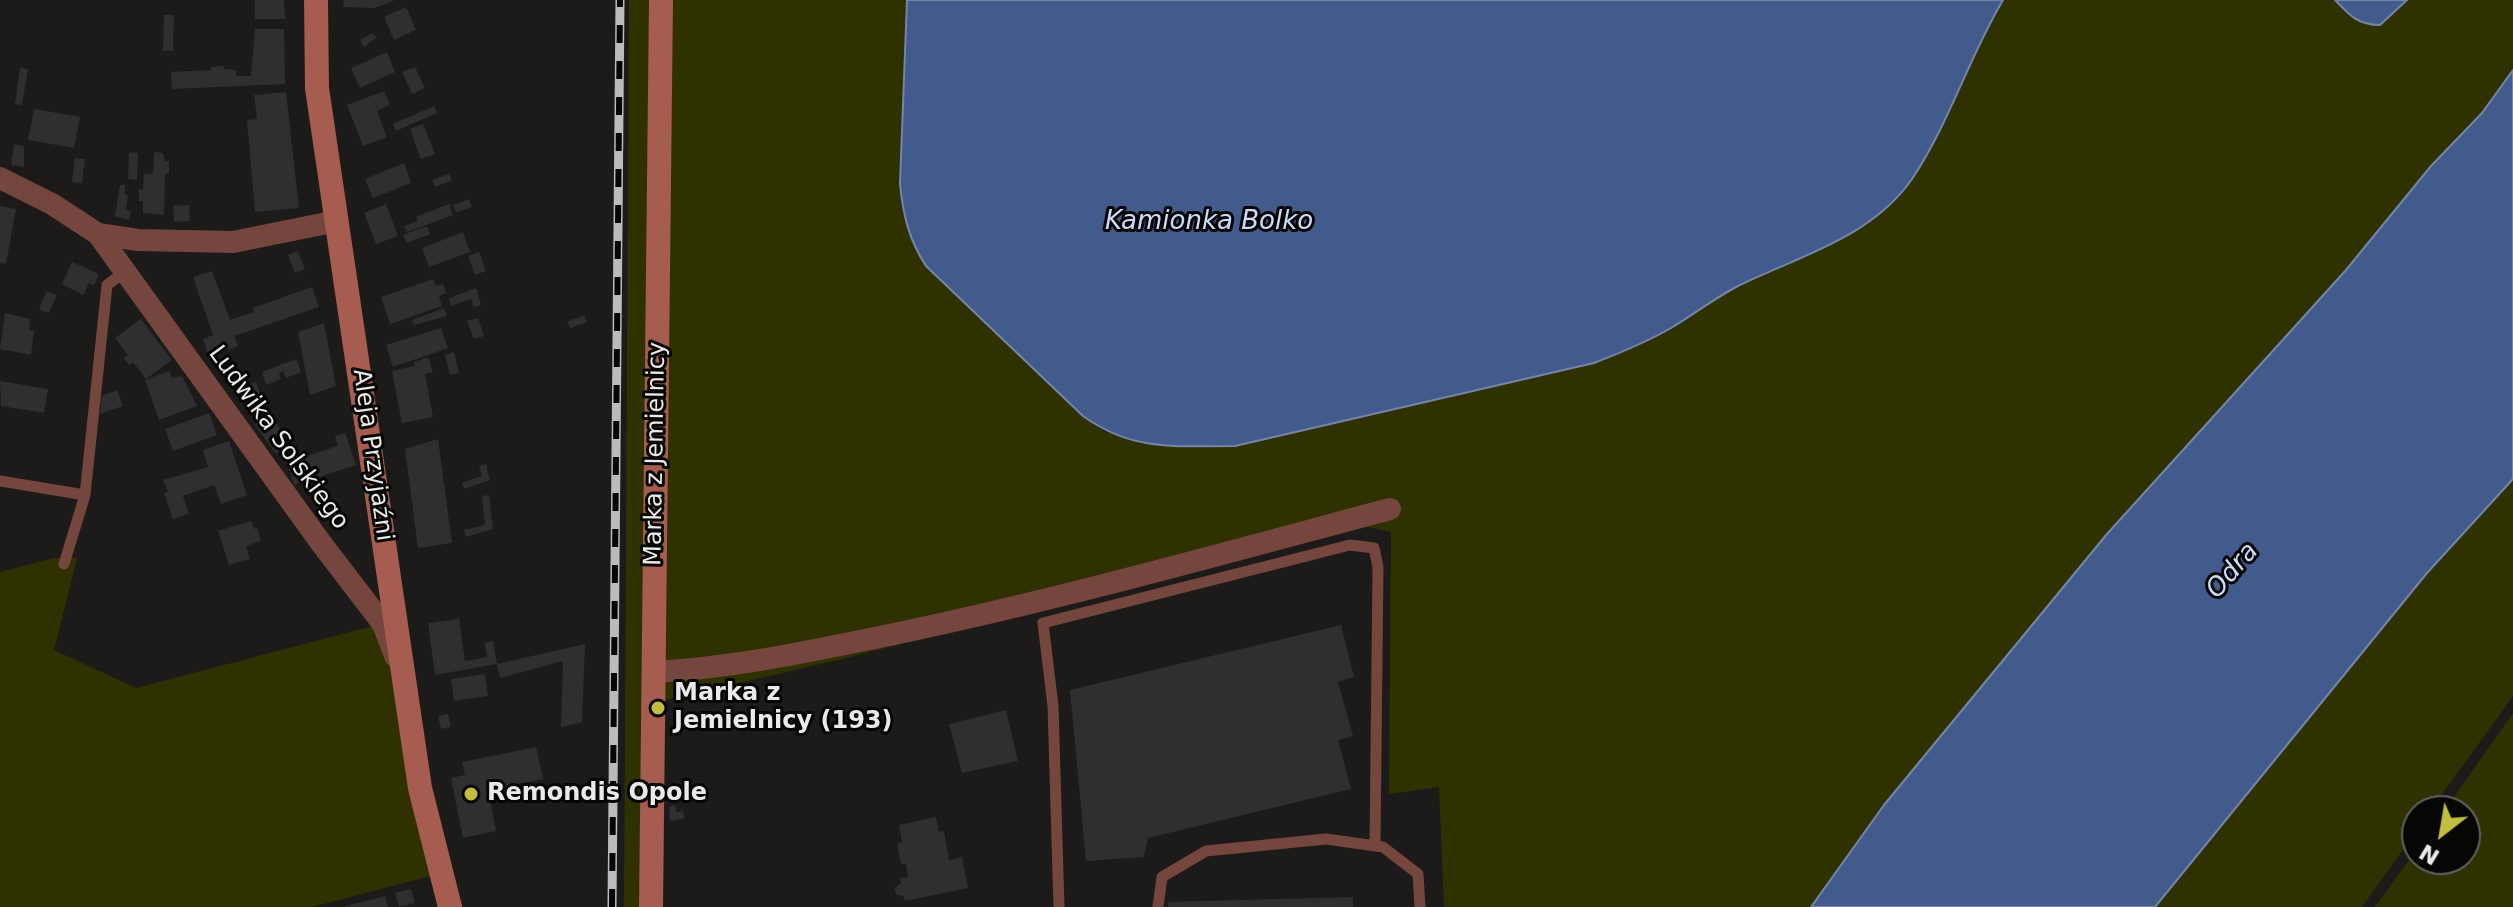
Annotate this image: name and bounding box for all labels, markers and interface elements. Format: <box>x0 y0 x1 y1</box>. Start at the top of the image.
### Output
water label: Kamionka Bolko <box>1105 206 1313 238</box>
street label: Ludwika Solskiego <box>202 341 354 535</box>
street label: Marka z Jemielnicy <box>640 342 672 566</box>
street label: Aleja Przyjaźni <box>346 367 398 543</box>
water label: Odra <box>2200 537 2266 605</box>
place label: Marka z Jemielnicy (193) <box>674 680 893 736</box>
marker: Marka z Jemielnicy (193) <box>649 699 667 717</box>
place label: Remondis Opole <box>487 780 707 808</box>
marker: Remondis Opole <box>462 785 480 803</box>
north arrow <box>2401 795 2481 875</box>
text: N <box>2415 839 2444 870</box>

